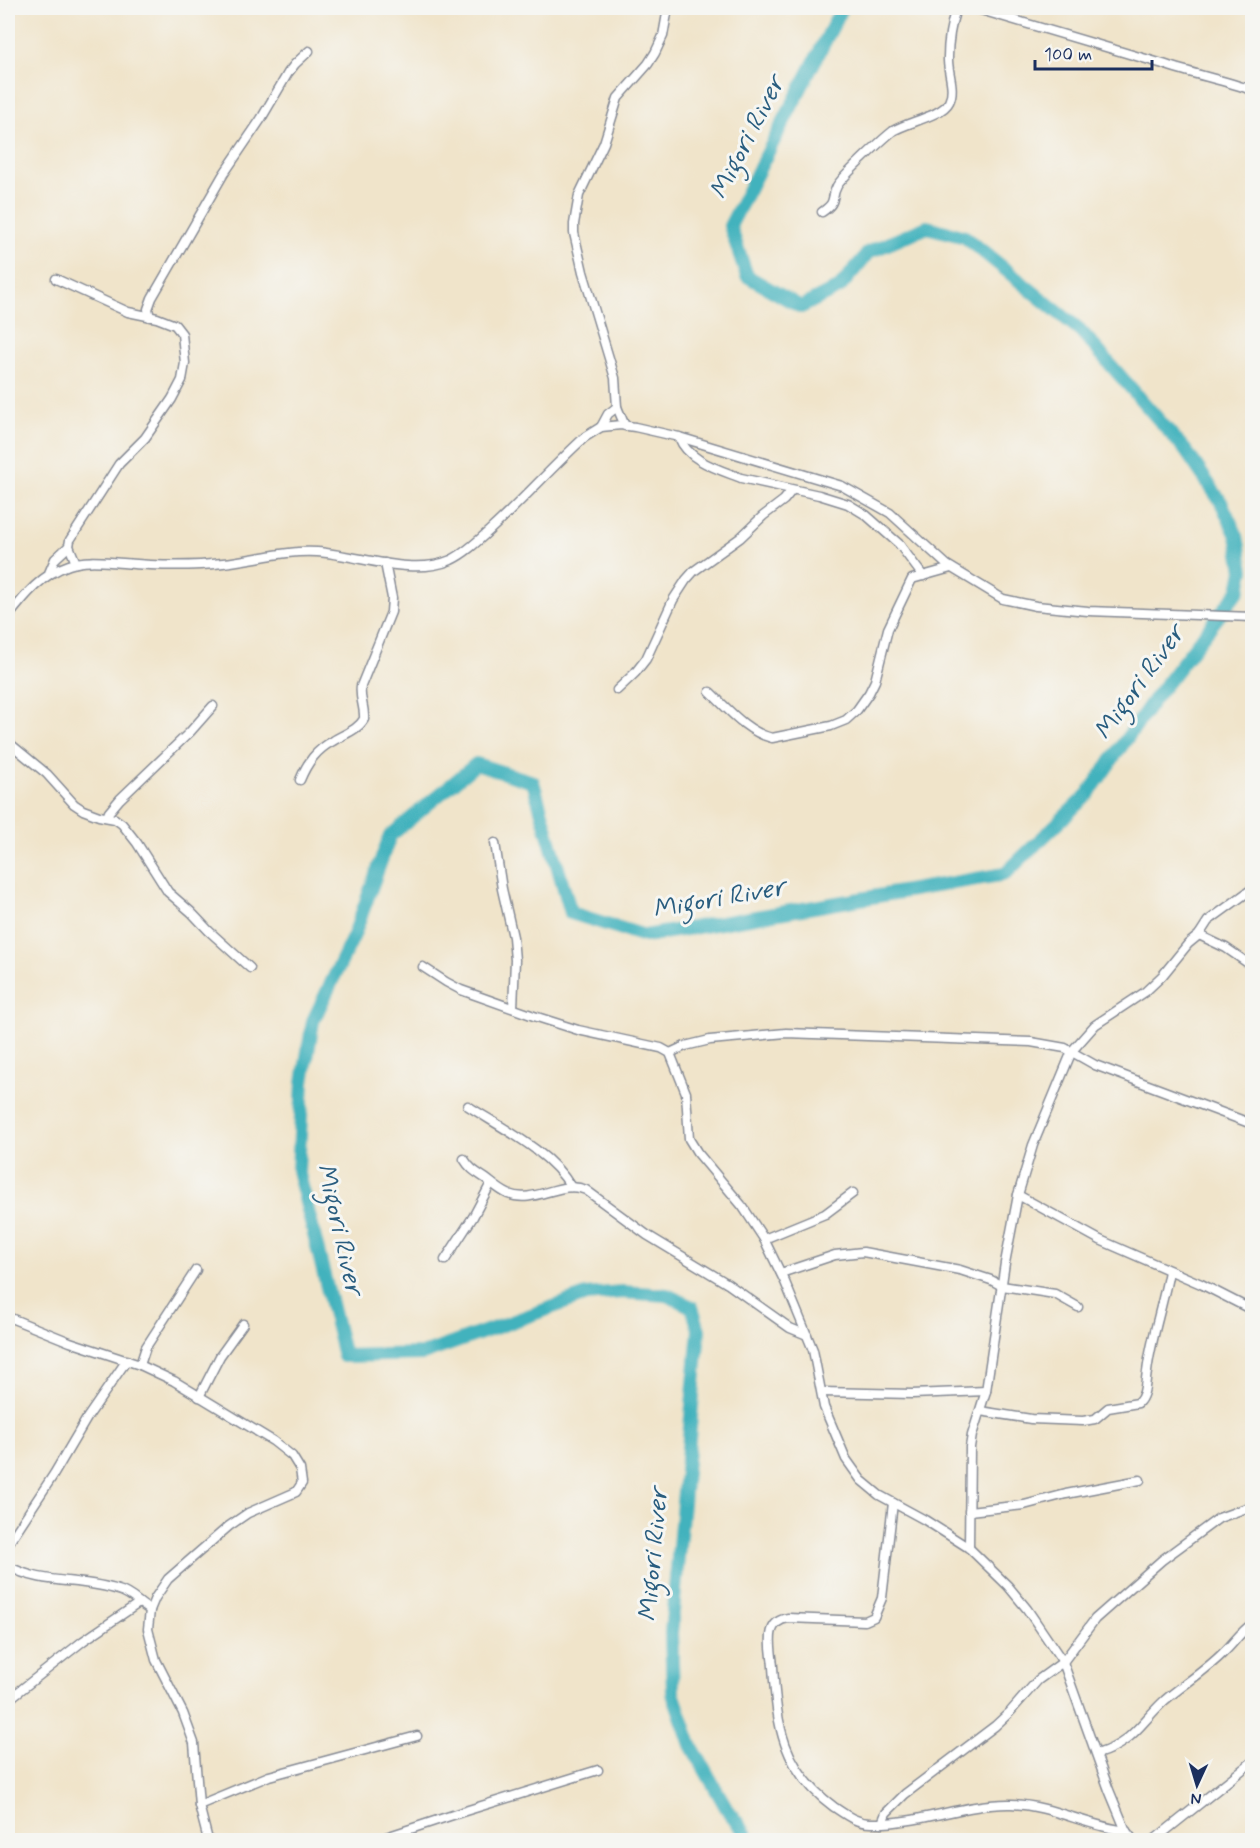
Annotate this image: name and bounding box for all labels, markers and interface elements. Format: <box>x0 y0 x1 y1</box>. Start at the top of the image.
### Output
scale bar <box>1035 33 1152 71</box>
text: 100 m <box>1044 43 1092 67</box>
water label: Migori River <box>702 67 798 207</box>
water label: Migori River <box>1087 616 1198 749</box>
water label: Migori River <box>650 870 792 930</box>
water label: Migori River <box>304 1160 371 1302</box>
water label: Migori River <box>631 1483 680 1623</box>
north arrow <box>1167 1755 1227 1815</box>
text: N <box>1190 1788 1202 1809</box>

